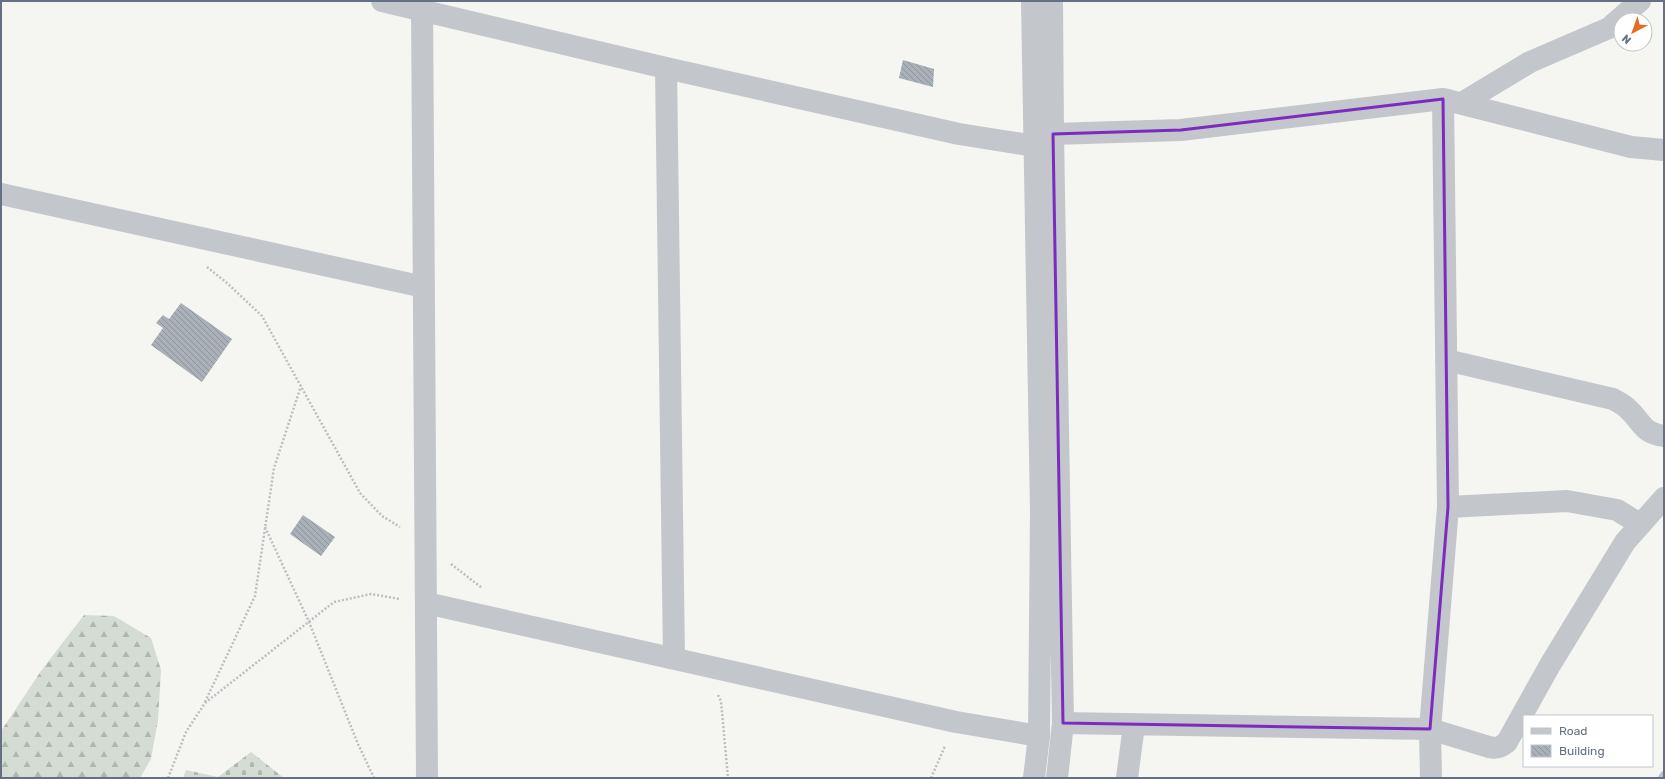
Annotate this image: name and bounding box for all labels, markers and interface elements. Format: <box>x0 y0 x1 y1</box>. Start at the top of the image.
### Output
north arrow <box>1613 12 1653 52</box>
text: N <box>1619 32 1634 47</box>
legend <box>1523 715 1653 767</box>
text: Road <box>1559 724 1587 738</box>
text: Building <box>1559 744 1605 758</box>

